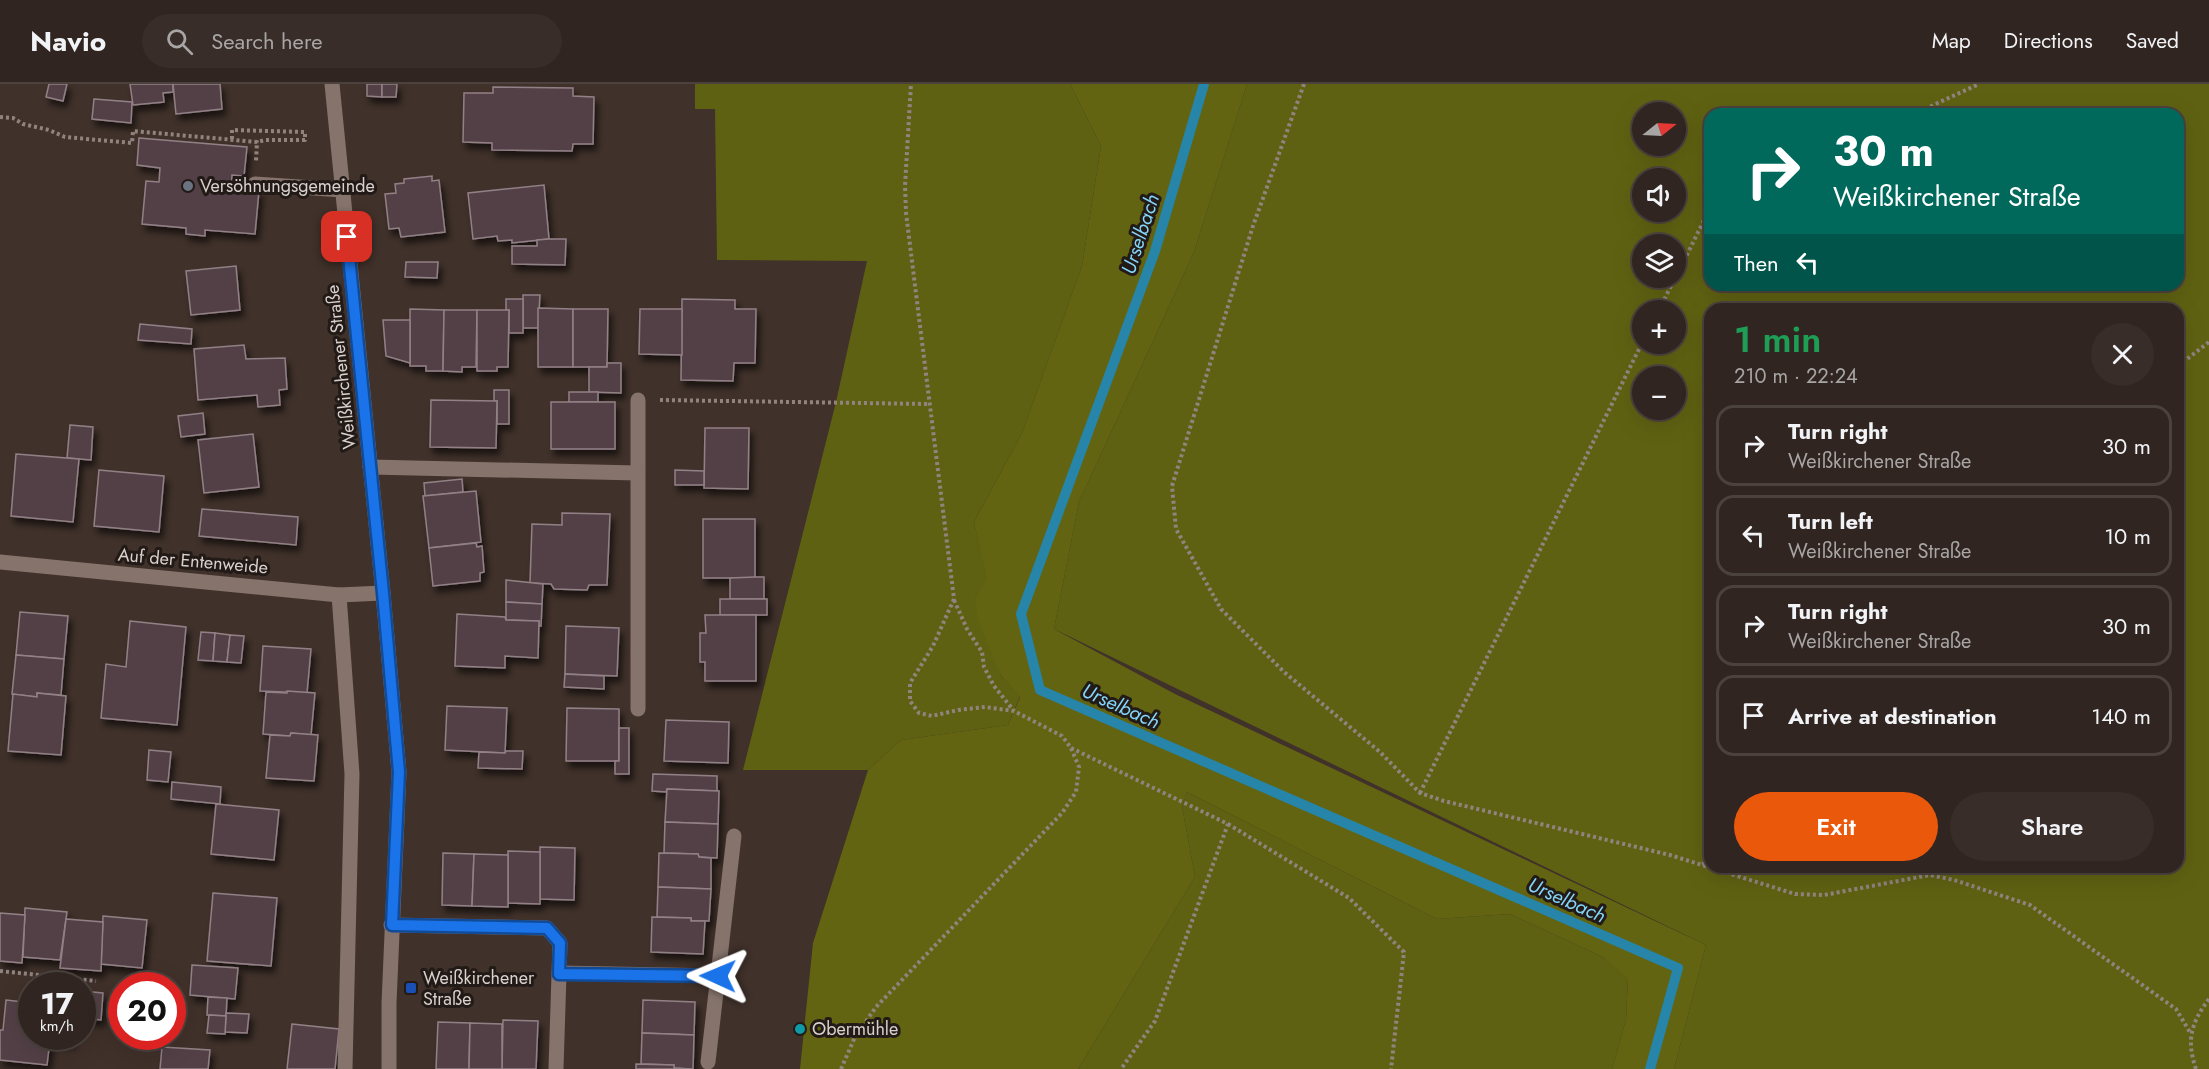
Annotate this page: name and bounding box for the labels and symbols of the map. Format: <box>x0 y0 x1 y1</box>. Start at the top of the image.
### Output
north arrow <box>1632 102 1686 156</box>
place label: Versöhnungsgemeinde <box>200 173 375 199</box>
marker: Versöhnungsgemeinde <box>181 179 195 193</box>
water label: Urselbach <box>1114 190 1167 278</box>
pin <box>321 211 372 262</box>
street label: Weißkirchener Straße <box>319 284 363 450</box>
street label: Auf der Entenweide <box>117 541 269 581</box>
water label: Urselbach <box>1077 676 1164 737</box>
water label: Urselbach <box>1523 870 1610 931</box>
position arrow <box>686 944 750 1008</box>
place label: Weißkirchener Straße <box>423 965 535 1012</box>
speed limit sign: 20 <box>108 972 186 1050</box>
marker: Weißkirchener Straße <box>404 981 418 995</box>
place label: Obermühle <box>812 1016 898 1042</box>
marker: Obermühle <box>793 1022 807 1036</box>

